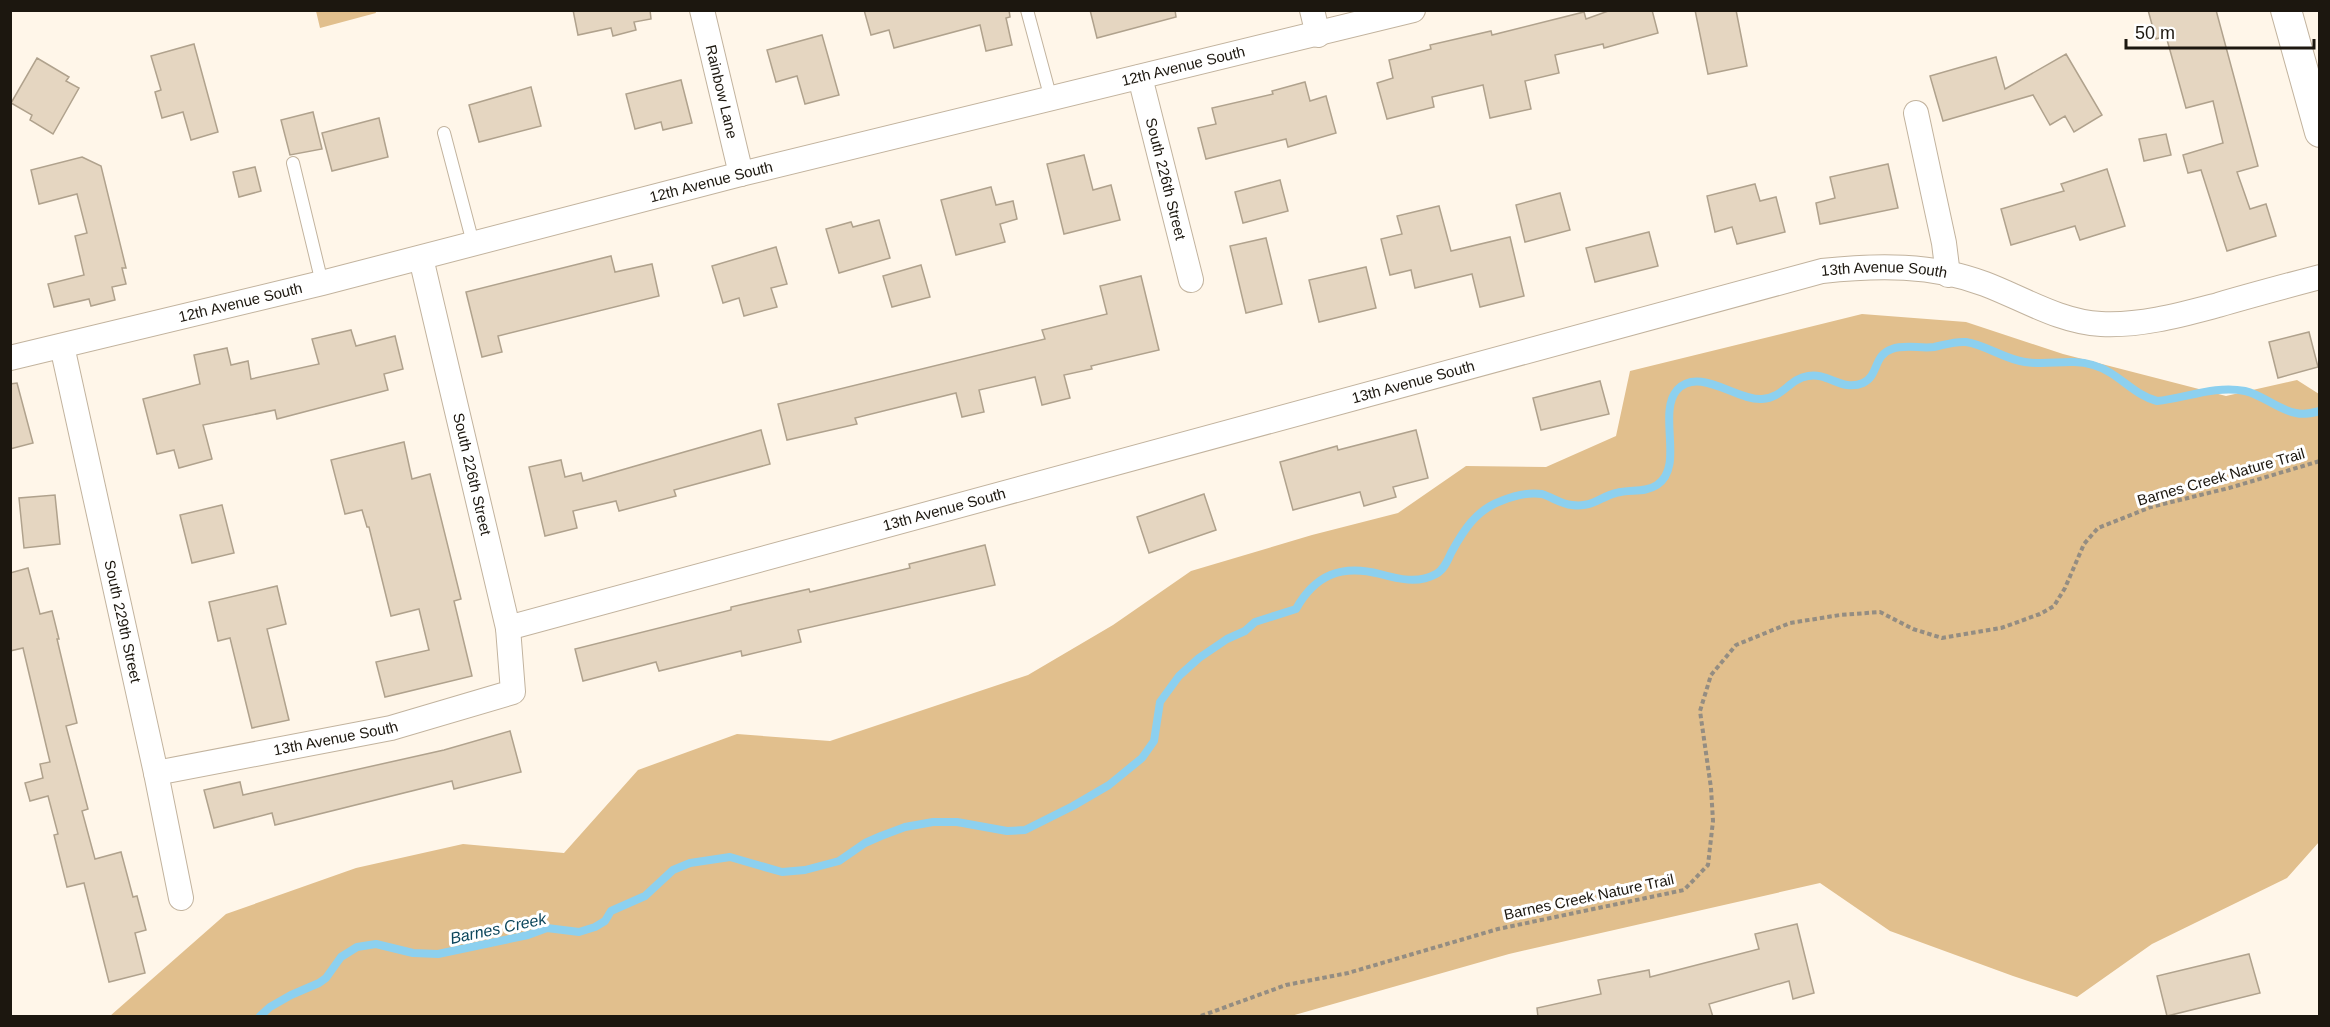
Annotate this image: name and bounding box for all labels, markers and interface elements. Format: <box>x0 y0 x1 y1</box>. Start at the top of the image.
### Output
scale bar <box>2126 12 2314 50</box>
text: 50 m <box>2135 23 2175 43</box>
street label: 12th Avenue South <box>1120 42 1247 89</box>
street label: Rainbow Lane <box>703 43 741 140</box>
street label: South 226th Street <box>1143 116 1190 242</box>
street label: 12th Avenue South <box>648 158 774 205</box>
street label: 13th Avenue South <box>1820 258 1949 281</box>
street label: 12th Avenue South <box>177 279 304 325</box>
street label: 13th Avenue South <box>1350 357 1476 406</box>
street label: South 226th Street <box>450 411 495 538</box>
street label: Barnes Creek Nature Trail <box>2135 444 2307 509</box>
street label: 13th Avenue South <box>881 484 1007 534</box>
street label: South 229th Street <box>101 558 145 685</box>
street label: 13th Avenue South <box>272 717 400 758</box>
street label: Barnes Creek Nature Trail <box>1502 870 1675 923</box>
water label: Barnes Creek <box>448 910 549 947</box>

